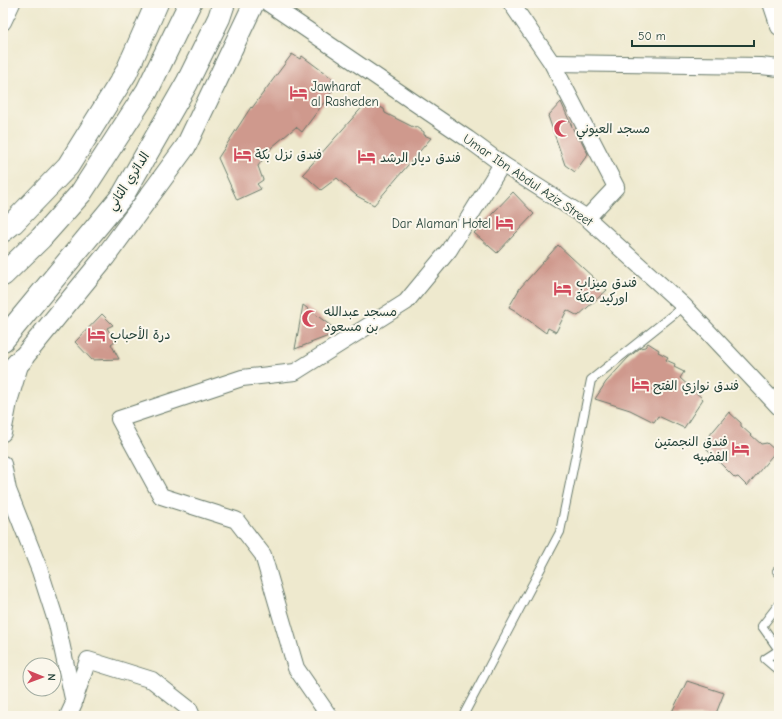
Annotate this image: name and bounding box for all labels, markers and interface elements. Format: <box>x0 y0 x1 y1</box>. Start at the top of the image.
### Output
scale bar <box>632 22 754 48</box>
text: 50 m <box>638 29 666 43</box>
place label: Jawharat al Rasheden <box>311 79 379 109</box>
hotel icon: Jawharat al Rasheden <box>288 83 308 103</box>
mosque icon: مسجد العيوني <box>553 118 573 138</box>
place label: مسجد العيوني <box>576 121 650 140</box>
street label: Umar Ibn Abdul Aziz Street <box>460 131 597 230</box>
hotel icon: فندق نزل بكة <box>232 144 252 164</box>
place label: فندق نزل بكة <box>255 147 322 163</box>
hotel icon: فندق ديار الرشد <box>357 147 377 167</box>
street label: الدائري الثاني <box>104 149 156 215</box>
place label: فندق ديار الرشد <box>380 150 461 166</box>
hotel icon: Dar Alaman Hotel <box>494 213 514 233</box>
place label: Dar Alaman Hotel <box>392 216 491 231</box>
place label: فندق ميزاب اوركيد مكة <box>576 275 637 306</box>
hotel icon: فندق ميزاب اوركيد مكة <box>553 279 573 299</box>
place label: مسجد عبدالله بن مسعود <box>324 304 397 335</box>
mosque icon: مسجد عبدالله بن مسعود <box>301 308 321 328</box>
hotel icon: درة الأحباب <box>87 324 107 344</box>
place label: درة الأحباب <box>110 326 171 343</box>
hotel icon: فندق نوازي الفتح <box>630 375 650 395</box>
place label: فندق نوازي الفتح <box>653 378 739 395</box>
place label: فندق النجمتين الفضيه <box>655 434 728 465</box>
hotel icon: فندق النجمتين الفضيه <box>731 438 751 458</box>
north arrow <box>22 657 62 697</box>
text: N <box>45 673 58 681</box>

